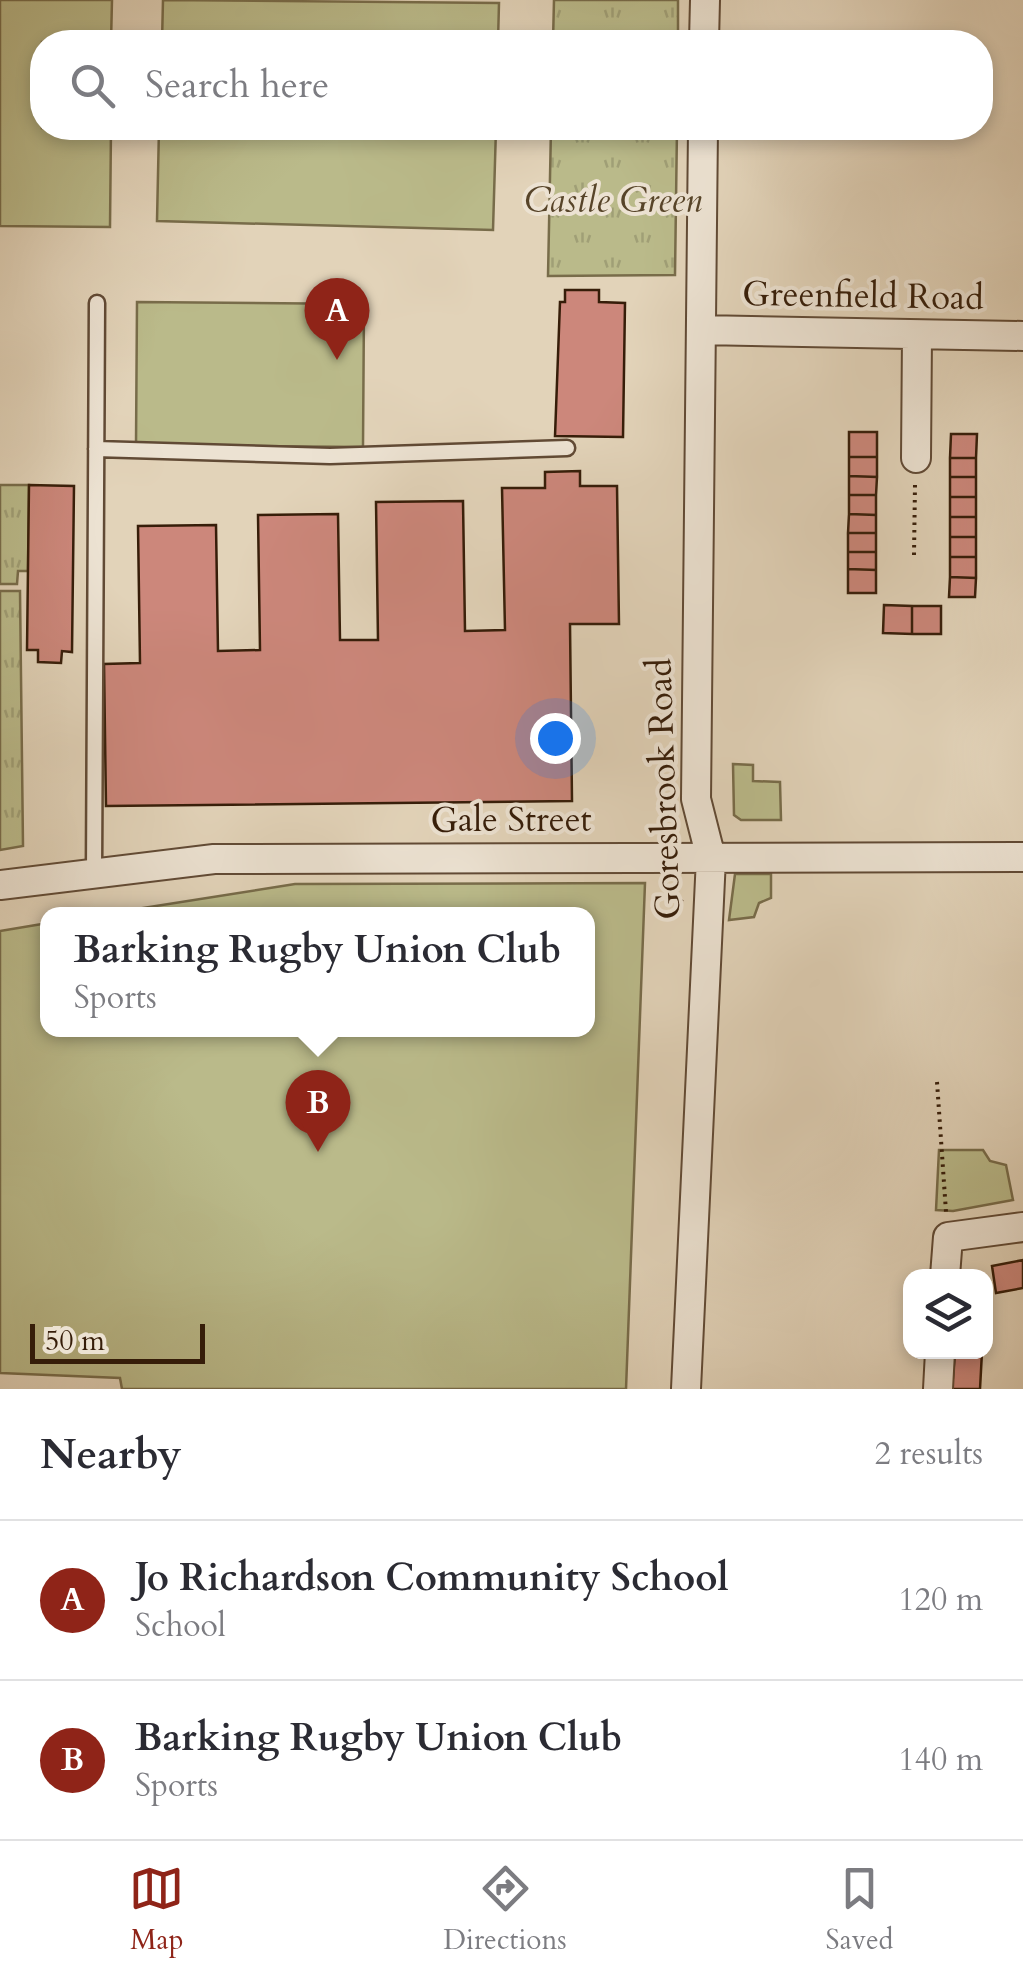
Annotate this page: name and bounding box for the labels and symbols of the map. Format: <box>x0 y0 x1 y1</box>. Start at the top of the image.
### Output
park label: Castle Green <box>524 177 702 225</box>
street label: Greenfield Road <box>742 270 985 322</box>
pin: A <box>304 278 370 360</box>
street label: Goresbrook Road <box>635 657 693 920</box>
your location <box>530 713 581 764</box>
street label: Gale Street <box>430 796 592 844</box>
pin: B <box>286 1070 350 1152</box>
scale bar <box>30 1319 205 1364</box>

